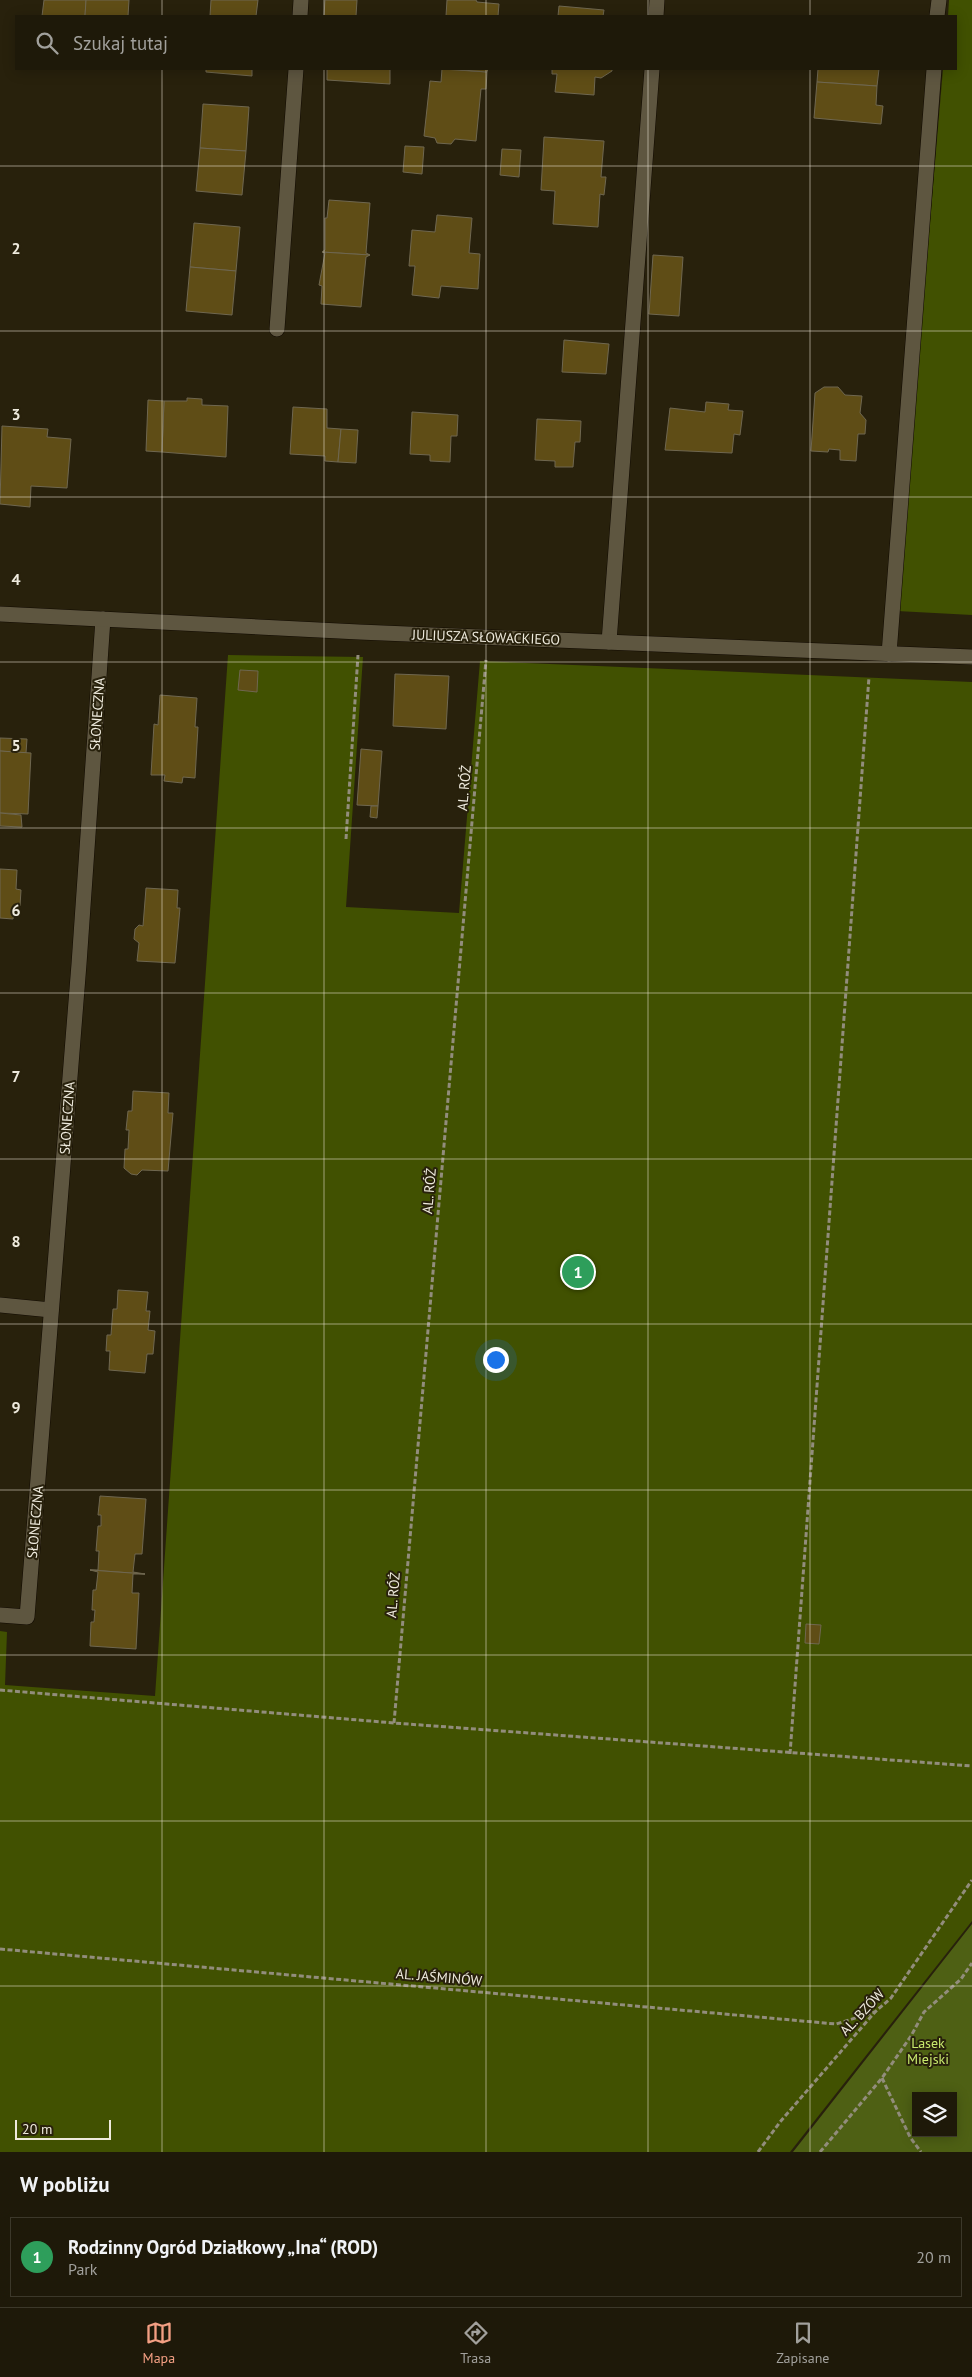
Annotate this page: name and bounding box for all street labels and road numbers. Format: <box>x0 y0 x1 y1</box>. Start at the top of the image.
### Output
street label: JULIUSZA SŁOWACKIEGO <box>411 625 560 649</box>
street label: SŁONECZNA <box>85 676 109 751</box>
street label: AL. RÓŻ <box>453 764 475 812</box>
street label: SŁONECZNA <box>55 1080 79 1155</box>
street label: AL. RÓŻ <box>418 1167 440 1215</box>
street label: SŁONECZNA <box>23 1484 47 1559</box>
street label: AL. RÓŻ <box>382 1571 404 1619</box>
street label: AL. JAŚMINÓW <box>395 1964 483 1990</box>
street label: AL. BZÓW <box>836 1985 888 2039</box>

